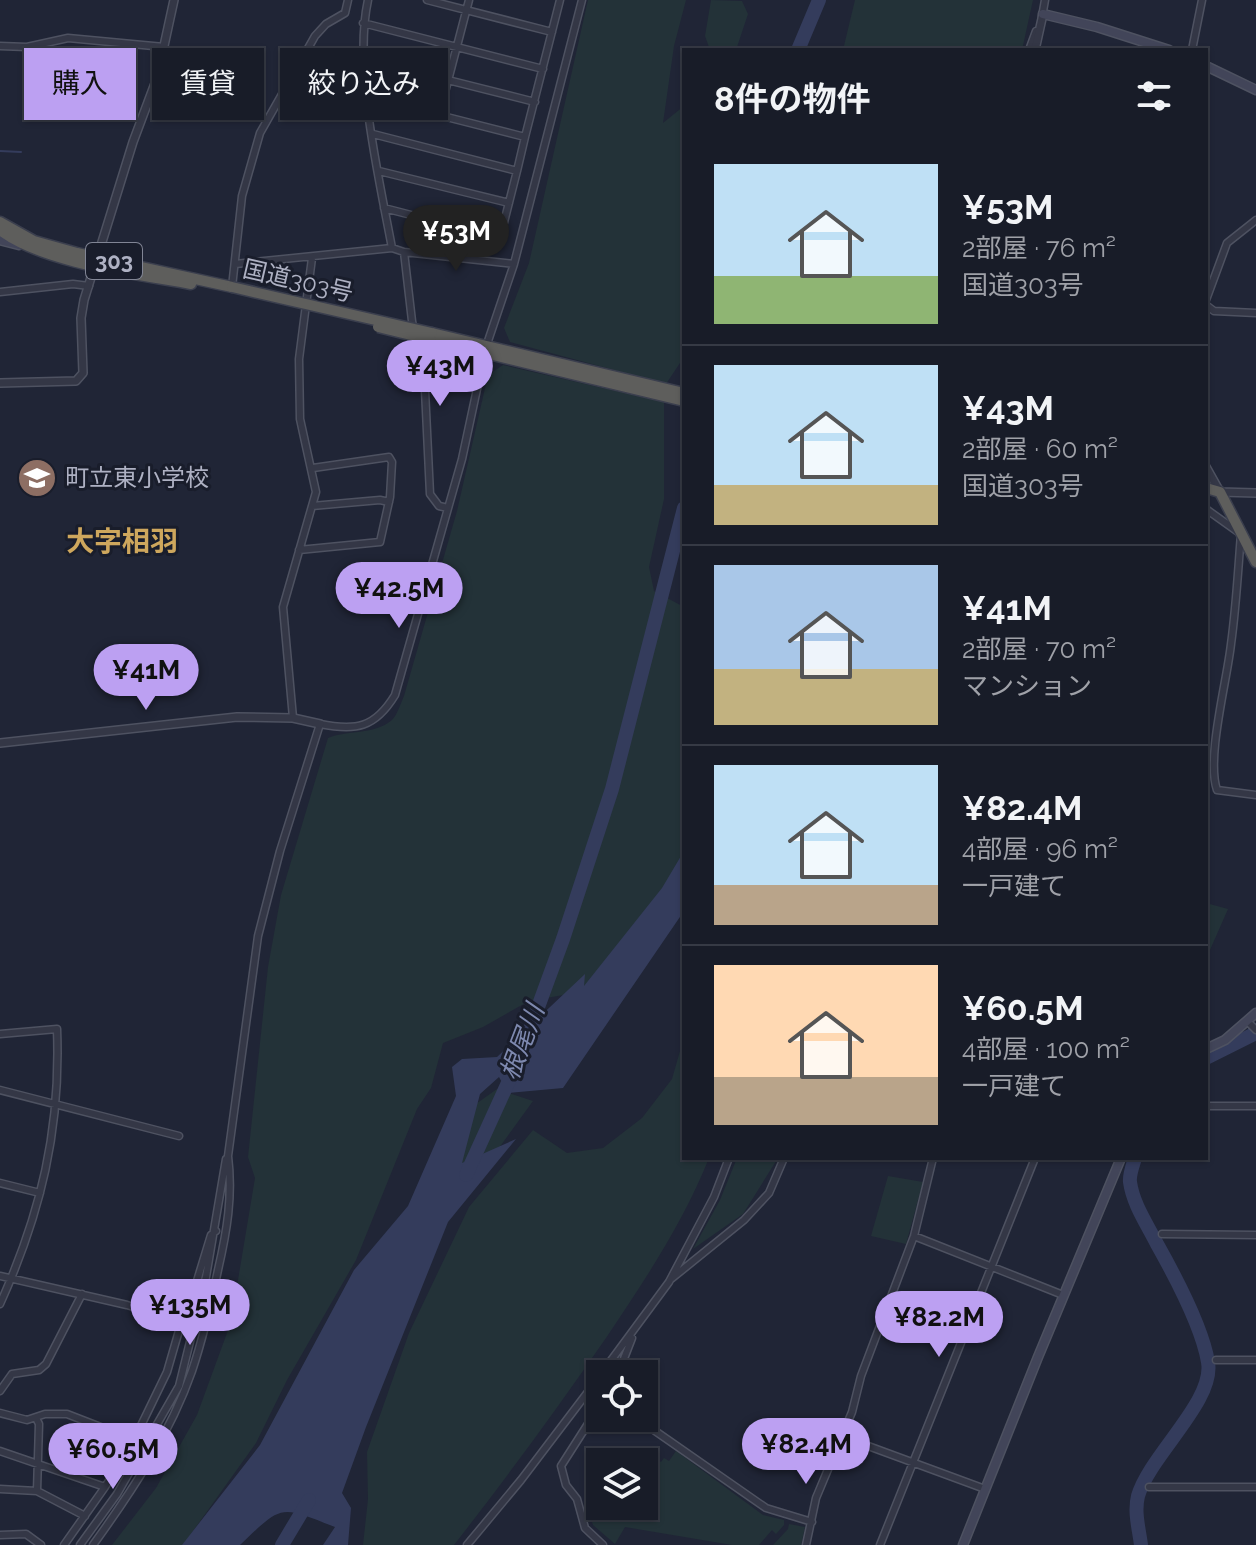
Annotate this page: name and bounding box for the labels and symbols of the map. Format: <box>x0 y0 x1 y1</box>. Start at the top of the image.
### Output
pin: ¥53M <box>409 205 503 273</box>
road number: 303 <box>86 243 142 279</box>
street label: 国道303号 <box>240 254 356 307</box>
pin: ¥43M <box>393 340 487 408</box>
school or university icon: 町立東小学校 <box>16 457 58 499</box>
place label: 町立東小学校 <box>65 463 209 492</box>
district label: 大字相羽 <box>66 525 178 558</box>
pin: ¥42.5M <box>334 562 464 630</box>
pin: ¥41M <box>99 644 193 712</box>
water label: 根尾川 <box>494 997 551 1084</box>
pin: ¥135M <box>134 1279 246 1347</box>
pin: ¥82.2M <box>874 1291 1004 1359</box>
pin: ¥82.4M <box>741 1418 871 1486</box>
pin: ¥60.5M <box>48 1423 178 1491</box>

